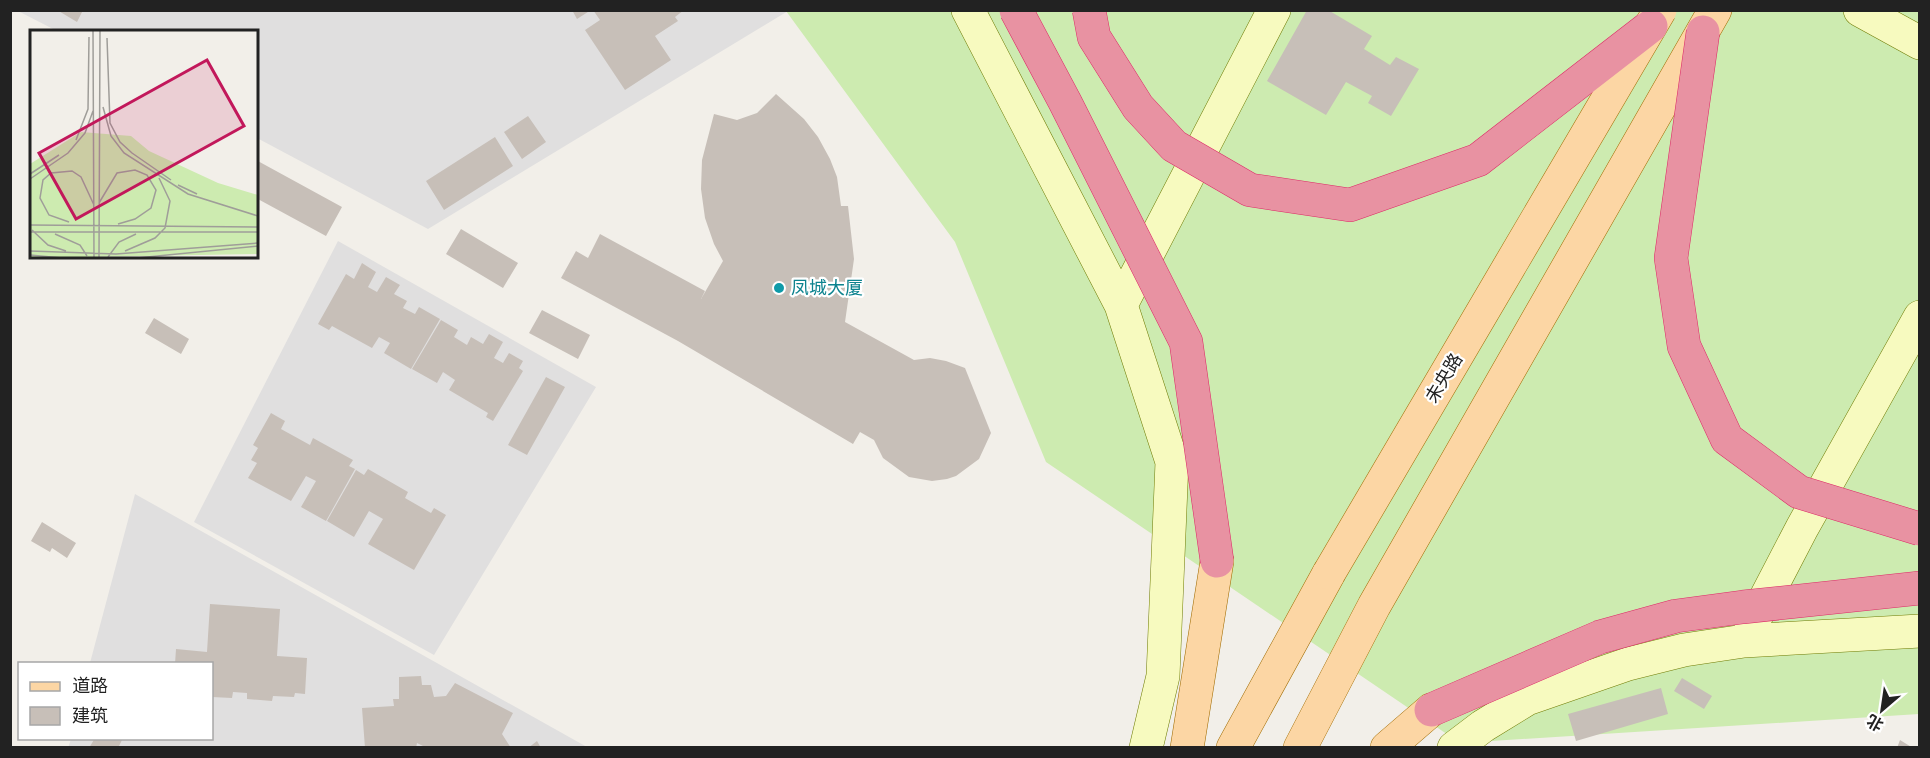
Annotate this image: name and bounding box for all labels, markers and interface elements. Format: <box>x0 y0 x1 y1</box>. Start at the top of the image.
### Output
inset map <box>30 30 258 258</box>
place label: 凤城大厦 <box>791 277 863 298</box>
marker: 凤城大厦 <box>772 281 786 295</box>
street label: 未央路 <box>1421 349 1466 406</box>
legend <box>18 662 213 740</box>
text: 道路 <box>72 675 108 696</box>
north arrow <box>1852 680 1912 740</box>
text: 建筑 <box>72 705 108 726</box>
text: 北 <box>1863 710 1887 735</box>

